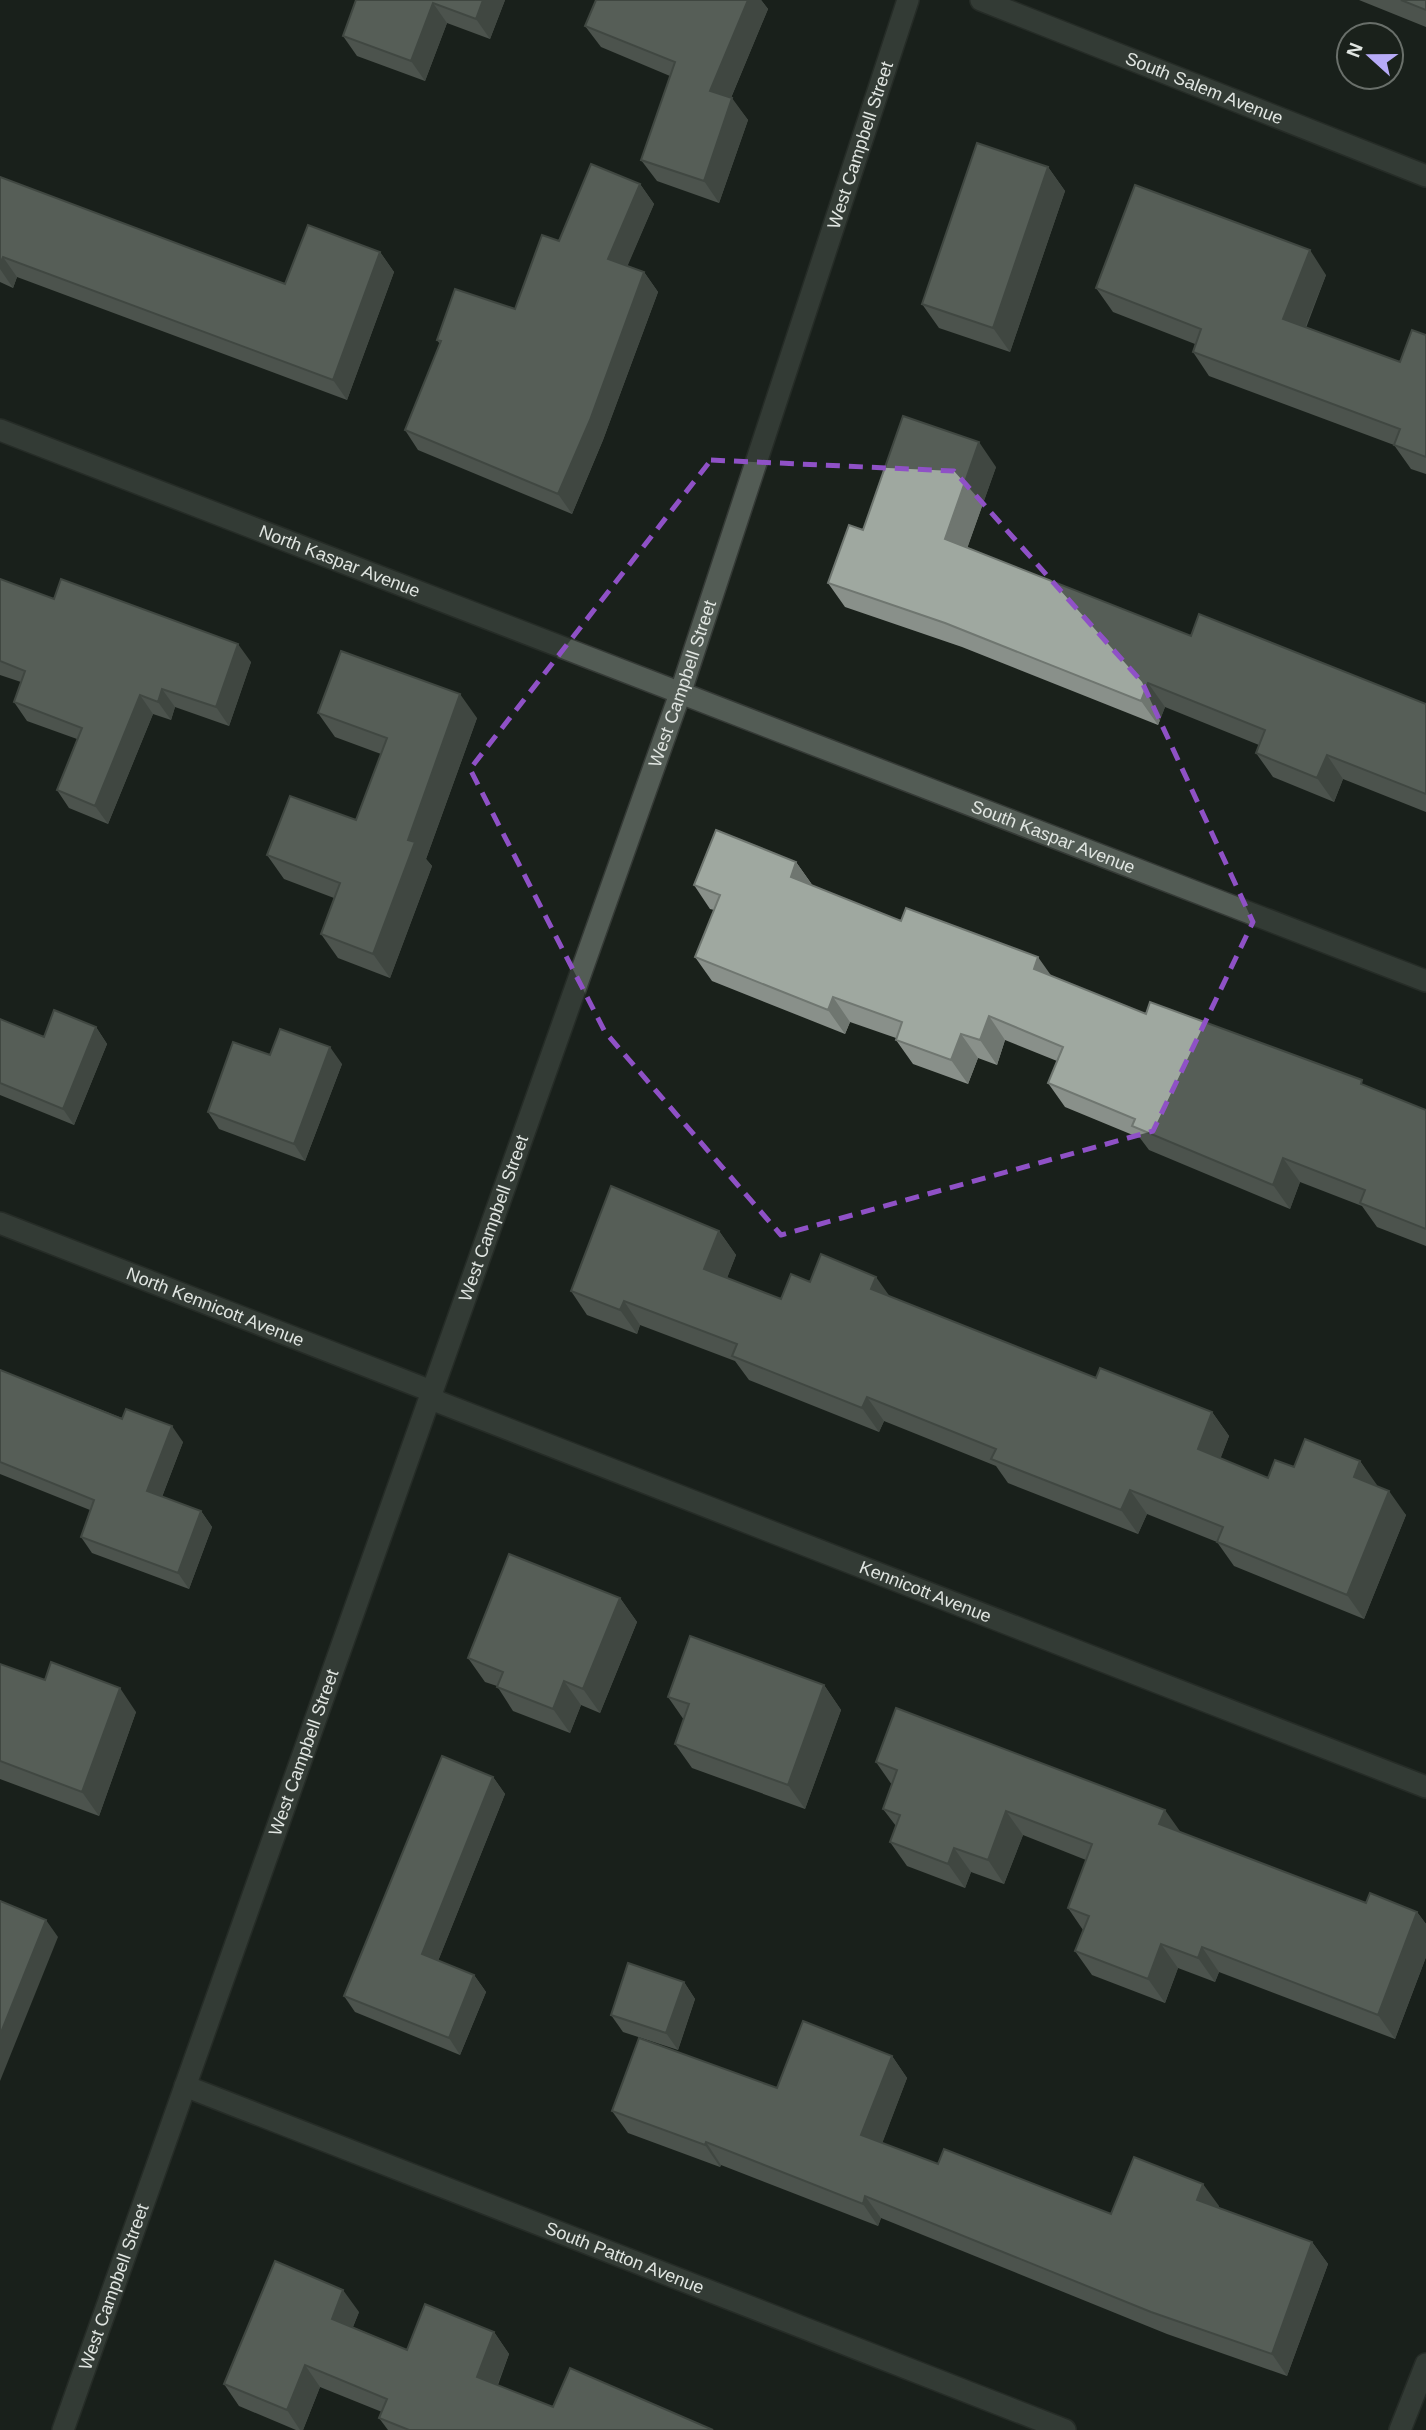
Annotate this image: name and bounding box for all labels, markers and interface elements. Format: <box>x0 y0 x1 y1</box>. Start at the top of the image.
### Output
north arrow <box>1335 21 1405 91</box>
text: N <box>1342 40 1367 60</box>
street label: South Salem Avenue <box>1122 48 1286 128</box>
street label: West Campbell Street <box>823 59 897 231</box>
street label: North Kaspar Avenue <box>256 521 423 601</box>
street label: West Campbell Street <box>645 598 720 770</box>
street label: South Kaspar Avenue <box>968 796 1138 878</box>
street label: West Campbell Street <box>455 1133 532 1304</box>
street label: North Kennicott Avenue <box>124 1263 307 1351</box>
street label: Kennicott Avenue <box>857 1557 994 1627</box>
street label: West Campbell Street <box>265 1667 342 1838</box>
street label: West Campbell Street <box>75 2201 153 2373</box>
street label: South Patton Avenue <box>542 2218 707 2298</box>

